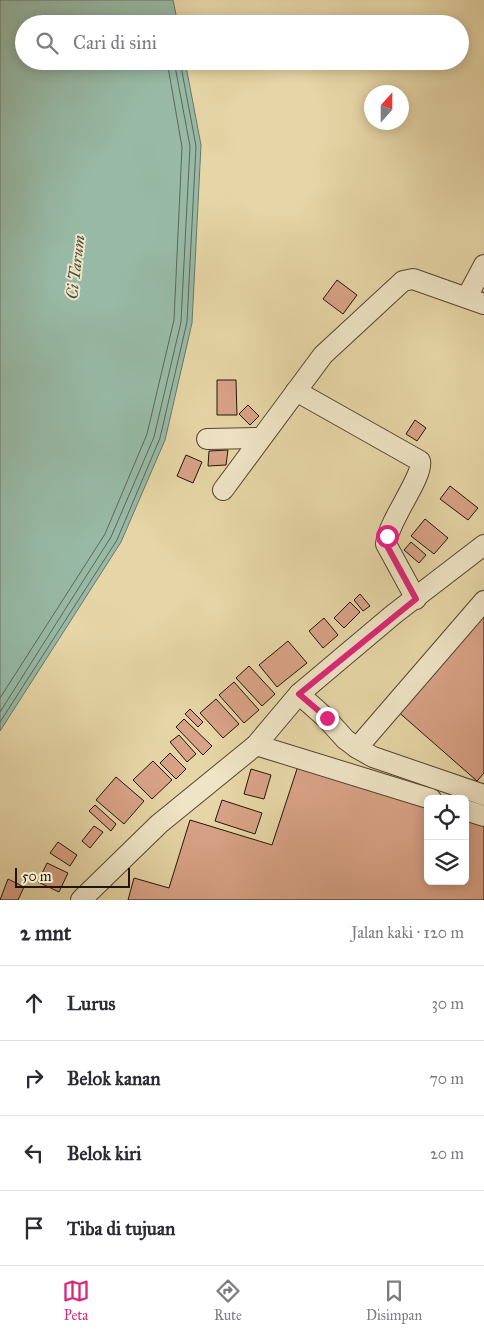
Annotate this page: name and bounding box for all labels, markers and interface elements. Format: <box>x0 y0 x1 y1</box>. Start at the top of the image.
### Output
search box <box>15 15 469 70</box>
icon: search <box>33 29 61 57</box>
text: Cari di sini <box>73 31 157 54</box>
north arrow <box>364 85 409 130</box>
water label: Ci Tarum <box>62 234 89 300</box>
route start <box>376 525 399 548</box>
route end <box>316 707 339 730</box>
map controls <box>424 795 469 885</box>
button: locate <box>424 795 469 840</box>
button: layers <box>424 840 469 885</box>
scale bar <box>15 865 130 888</box>
text: 50 m <box>22 868 51 885</box>
text: 2 mnt <box>20 920 71 946</box>
text: Jalan kaki · 120 m <box>351 923 464 942</box>
icon: ahead <box>20 989 48 1017</box>
text: Lurus <box>67 992 115 1015</box>
text: 30 m <box>431 994 464 1013</box>
icon: right <box>20 1064 48 1092</box>
text: Belok kanan <box>67 1067 161 1090</box>
text: 70 m <box>429 1069 464 1088</box>
icon: left <box>20 1139 48 1167</box>
text: Belok kiri <box>67 1142 141 1165</box>
text: 20 m <box>430 1144 464 1163</box>
icon: arrive <box>20 1214 48 1242</box>
text: Tiba di tujuan <box>67 1217 175 1240</box>
tab: Peta <box>62 1277 90 1324</box>
tab: Rute <box>214 1277 242 1324</box>
tab: Disimpan <box>366 1277 422 1324</box>

